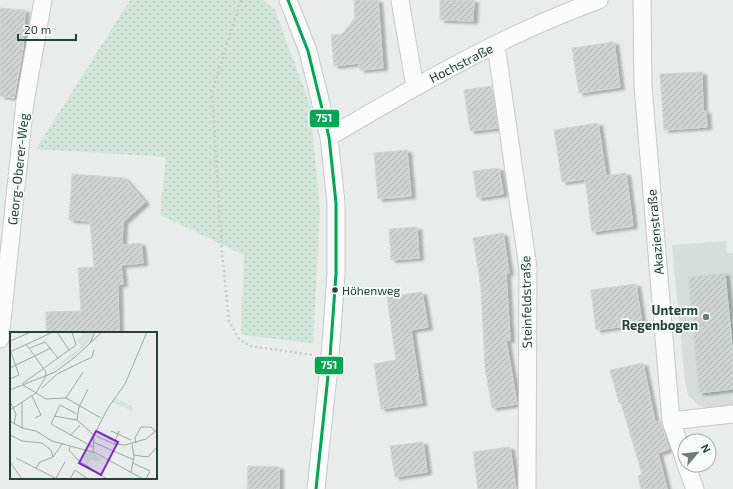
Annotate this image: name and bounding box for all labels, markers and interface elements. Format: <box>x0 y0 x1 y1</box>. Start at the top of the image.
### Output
scale bar <box>18 16 76 42</box>
text: 20 m <box>24 22 51 36</box>
street label: Hochstraße <box>426 40 496 86</box>
line badge: 751 <box>309 109 340 128</box>
text: 751 <box>316 111 332 124</box>
street label: Georg-Oberer-Weg <box>4 112 32 226</box>
street label: Akazienstraße <box>643 189 667 275</box>
street label: Steinfeldstraße <box>517 255 535 348</box>
place label: Höhenweg <box>342 283 401 297</box>
marker: Höhenweg <box>330 285 340 295</box>
place label: Unterm Regenbogen <box>622 302 698 333</box>
marker: Unterm Regenbogen <box>701 312 711 322</box>
inset map <box>10 332 157 479</box>
line badge: 751 <box>314 356 344 375</box>
text: 751 <box>321 358 337 371</box>
north arrow <box>677 433 717 473</box>
text: N <box>699 442 714 455</box>

